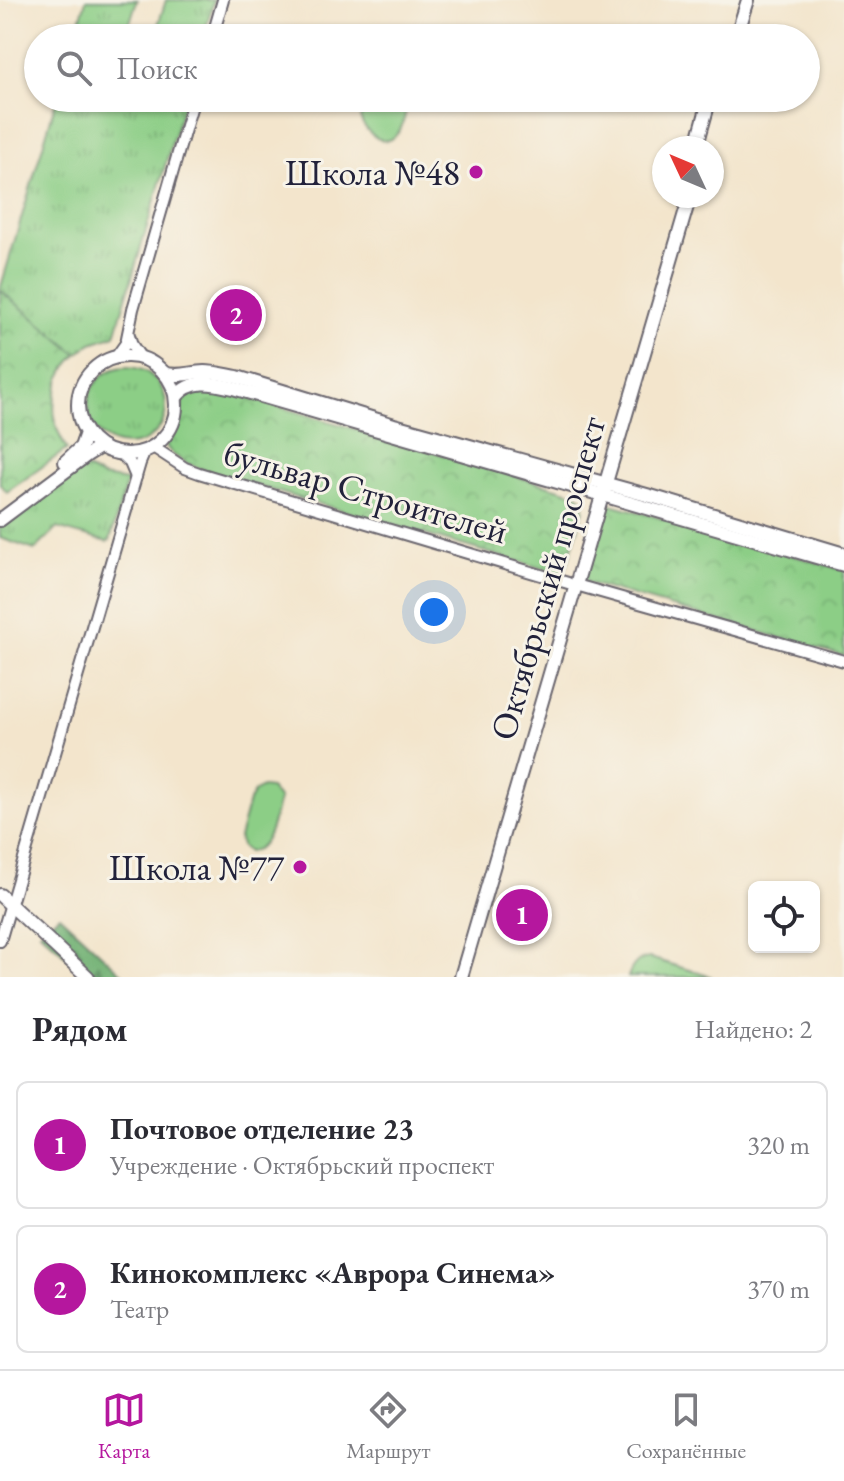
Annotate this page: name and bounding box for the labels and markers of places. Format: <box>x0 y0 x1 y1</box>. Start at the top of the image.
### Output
place label: Школа №48 <box>285 149 460 196</box>
marker: Школа №48 <box>467 163 485 181</box>
pin: 2 <box>210 285 262 345</box>
place label: Школа №77 <box>109 844 285 891</box>
marker: Школа №77 <box>291 858 309 876</box>
pin: 1 <box>496 885 548 945</box>

